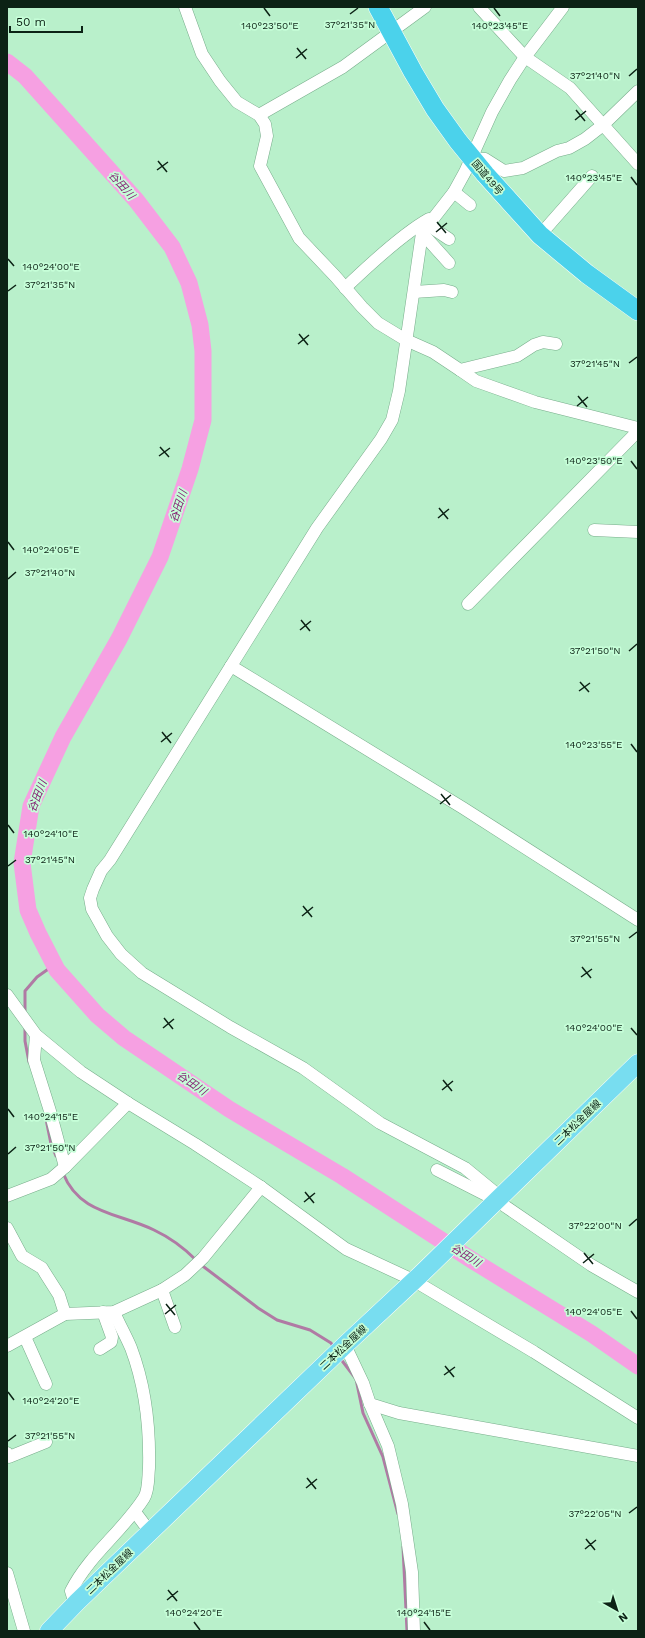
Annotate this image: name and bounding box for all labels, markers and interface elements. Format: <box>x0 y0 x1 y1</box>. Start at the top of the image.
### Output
scale bar <box>10 8 82 34</box>
text: 50 m <box>16 15 46 29</box>
text: 37°21'35"N <box>325 19 375 30</box>
text: 140°23'50"E <box>241 20 299 31</box>
text: 140°23'45"E <box>472 20 528 31</box>
text: 37°21'40"N <box>570 70 620 81</box>
street label: 国道49号 <box>470 158 505 197</box>
water label: 谷田川 <box>106 169 138 203</box>
text: 140°23'45"E <box>566 172 622 183</box>
text: 140°24'00"E <box>22 261 80 272</box>
text: 37°21'35"N <box>25 279 75 290</box>
text: 37°21'45"N <box>570 358 620 369</box>
text: 140°23'50"E <box>565 455 623 466</box>
water label: 谷田川 <box>167 488 190 524</box>
text: 140°24'05"E <box>23 544 79 555</box>
text: 37°21'40"N <box>25 567 75 578</box>
text: 37°21'50"N <box>569 645 621 656</box>
text: 140°23'55"E <box>566 739 622 750</box>
water label: 谷田川 <box>25 778 50 814</box>
text: 140°24'10"E <box>24 828 78 839</box>
text: 37°21'45"N <box>25 854 75 865</box>
text: 37°21'55"N <box>570 933 620 944</box>
text: 140°24'00"E <box>565 1022 623 1033</box>
water label: 谷田川 <box>174 1069 210 1099</box>
street label: 二本松金屋線 <box>552 1098 603 1147</box>
text: 140°24'15"E <box>24 1111 78 1122</box>
text: 37°21'50"N <box>24 1142 76 1153</box>
text: 37°22'00"N <box>568 1220 622 1231</box>
water label: 谷田川 <box>448 1241 484 1270</box>
text: 140°24'05"E <box>566 1306 622 1317</box>
street label: 二本松金屋線 <box>318 1323 369 1372</box>
text: 140°24'20"E <box>23 1395 79 1406</box>
text: 37°21'55"N <box>25 1430 75 1441</box>
text: 37°22'05"N <box>568 1508 622 1519</box>
street label: 二本松金屋線 <box>84 1547 135 1596</box>
north arrow <box>597 1590 637 1630</box>
text: 140°24'20"E <box>166 1607 222 1618</box>
text: 140°24'15"E <box>397 1607 451 1618</box>
text: N <box>616 1610 630 1625</box>

